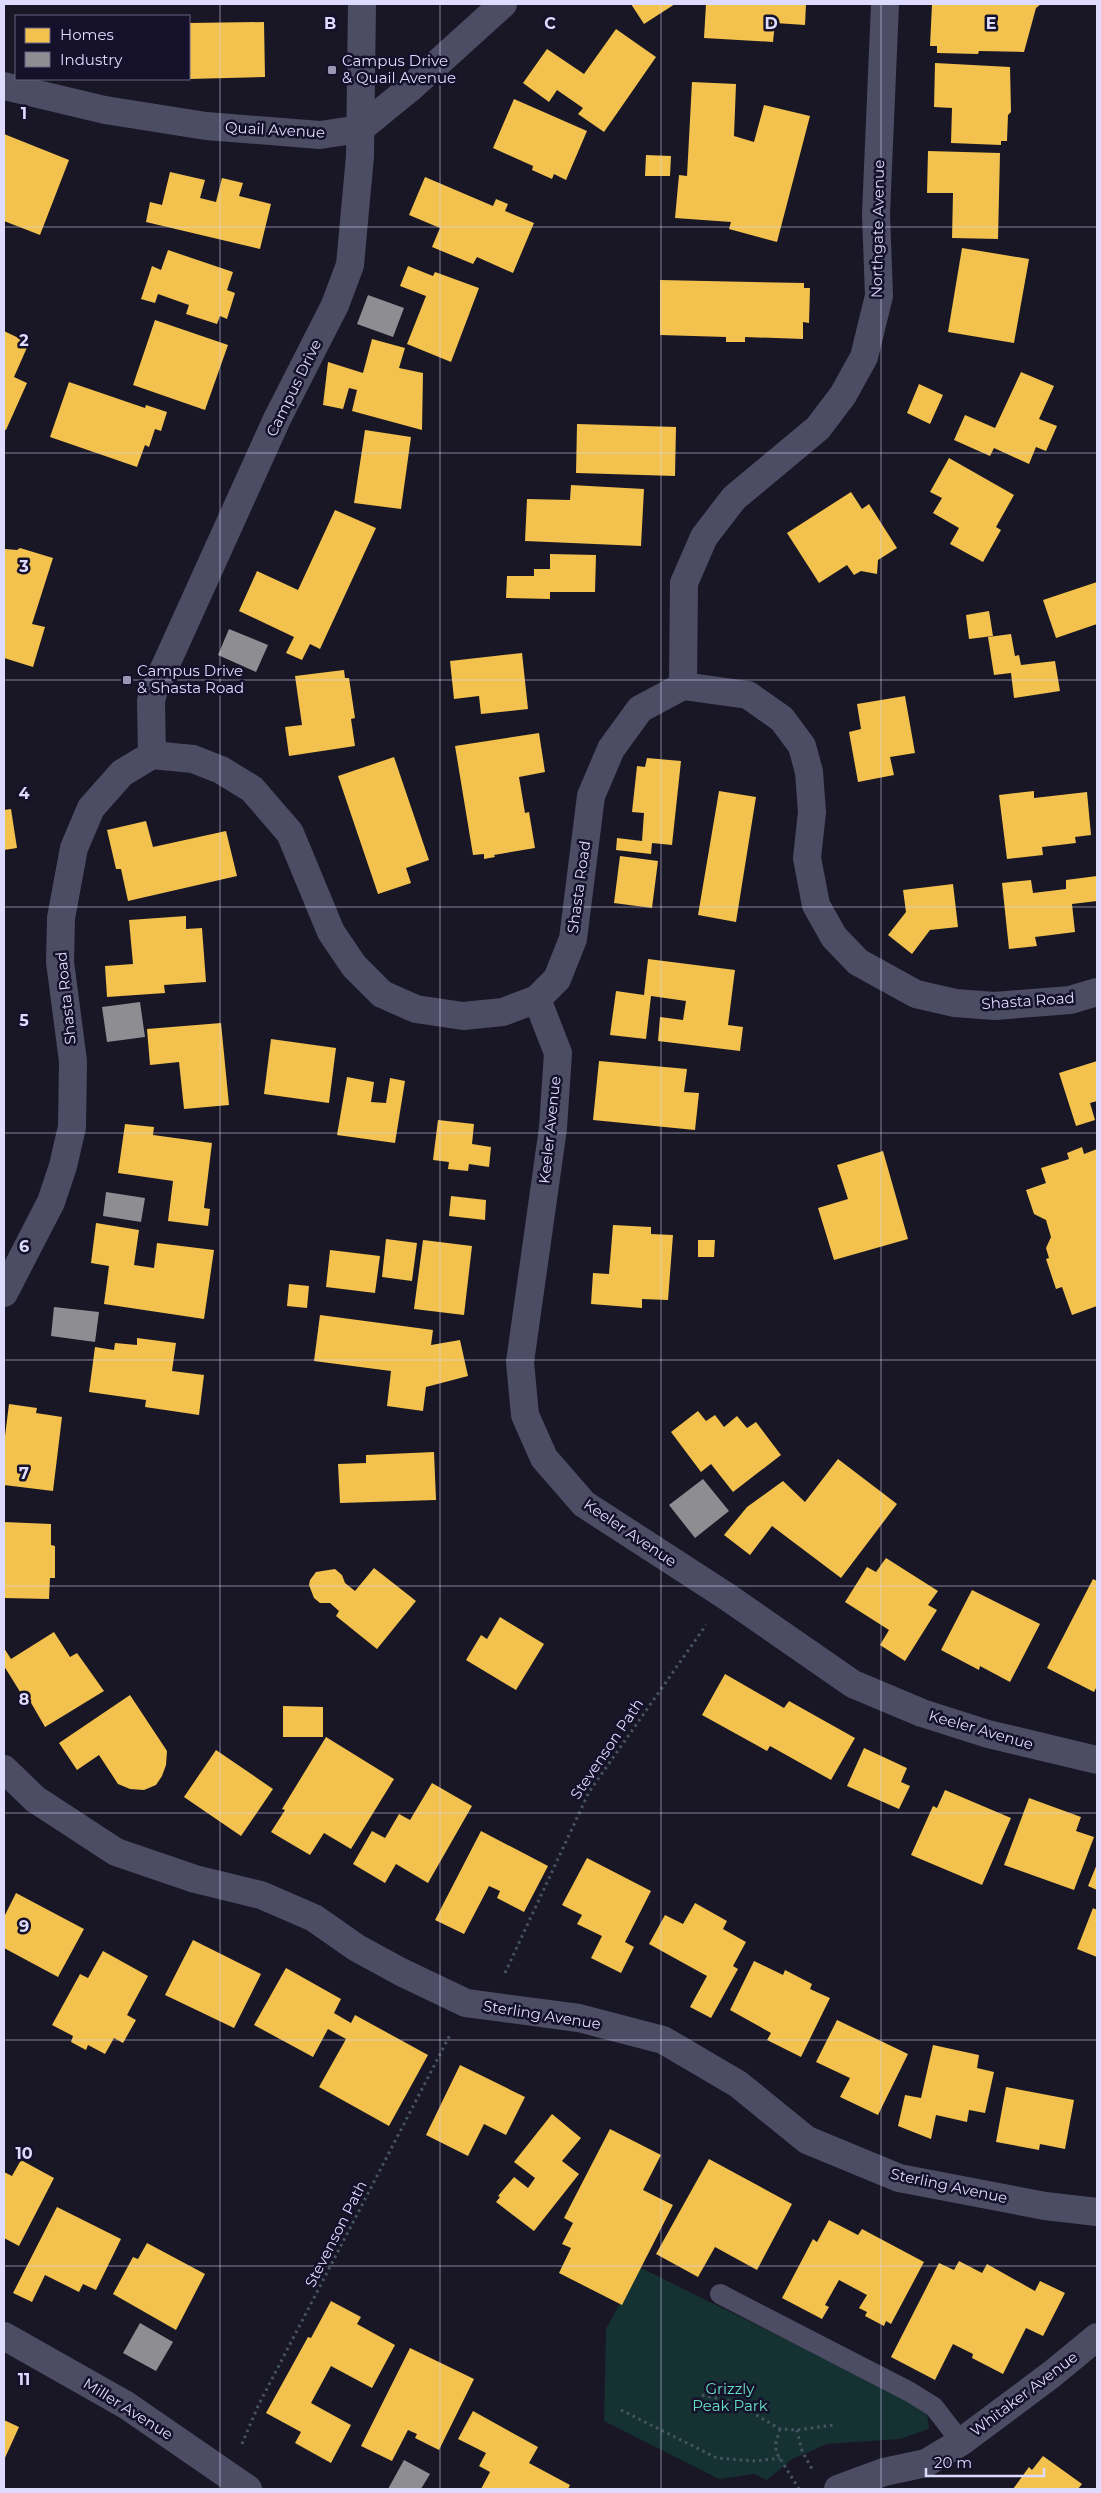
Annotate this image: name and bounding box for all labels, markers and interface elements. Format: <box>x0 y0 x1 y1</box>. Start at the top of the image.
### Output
text: B <box>324 14 336 33</box>
text: C <box>544 14 556 33</box>
text: D <box>764 14 778 33</box>
text: E <box>986 14 996 33</box>
legend <box>15 15 190 80</box>
text: Homes <box>60 25 114 44</box>
text: Industry <box>60 50 123 69</box>
place label: Campus Drive & Quail Avenue <box>342 51 456 87</box>
marker: Campus Drive & Quail Avenue <box>326 64 338 76</box>
text: 1 <box>21 104 27 123</box>
street label: Quail Avenue <box>225 117 326 142</box>
street label: Northgate Avenue <box>867 160 888 298</box>
text: 2 <box>19 331 29 350</box>
street label: Campus Drive <box>262 336 325 440</box>
text: 3 <box>18 557 29 576</box>
place label: Campus Drive & Shasta Road <box>137 661 244 697</box>
marker: Campus Drive & Shasta Road <box>121 674 133 686</box>
text: 4 <box>18 784 30 803</box>
street label: Shasta Road <box>563 839 594 934</box>
street label: Shasta Road <box>51 951 80 1045</box>
street label: Shasta Road <box>981 988 1075 1013</box>
text: 5 <box>19 1011 29 1030</box>
street label: Keeler Avenue <box>534 1075 565 1185</box>
text: 6 <box>19 1237 29 1256</box>
text: 7 <box>19 1464 29 1483</box>
street label: Keeler Avenue <box>580 1494 680 1571</box>
text: 8 <box>19 1690 29 1709</box>
street label: Stevenson Path <box>566 1695 647 1803</box>
street label: Keeler Avenue <box>927 1705 1036 1754</box>
text: 9 <box>19 1917 29 1936</box>
street label: Sterling Avenue <box>482 1996 602 2033</box>
text: 10 <box>15 2144 33 2163</box>
street label: Sterling Avenue <box>889 2164 1009 2207</box>
street label: Stevenson Path <box>300 2177 371 2290</box>
street label: Whitaker Avenue <box>966 2347 1081 2440</box>
text: 11 <box>18 2370 30 2389</box>
street label: Miller Avenue <box>80 2373 177 2444</box>
park label: Grizzly Peak Park <box>692 2379 768 2415</box>
scale bar <box>926 2446 1044 2478</box>
text: 20 m <box>934 2453 972 2472</box>

